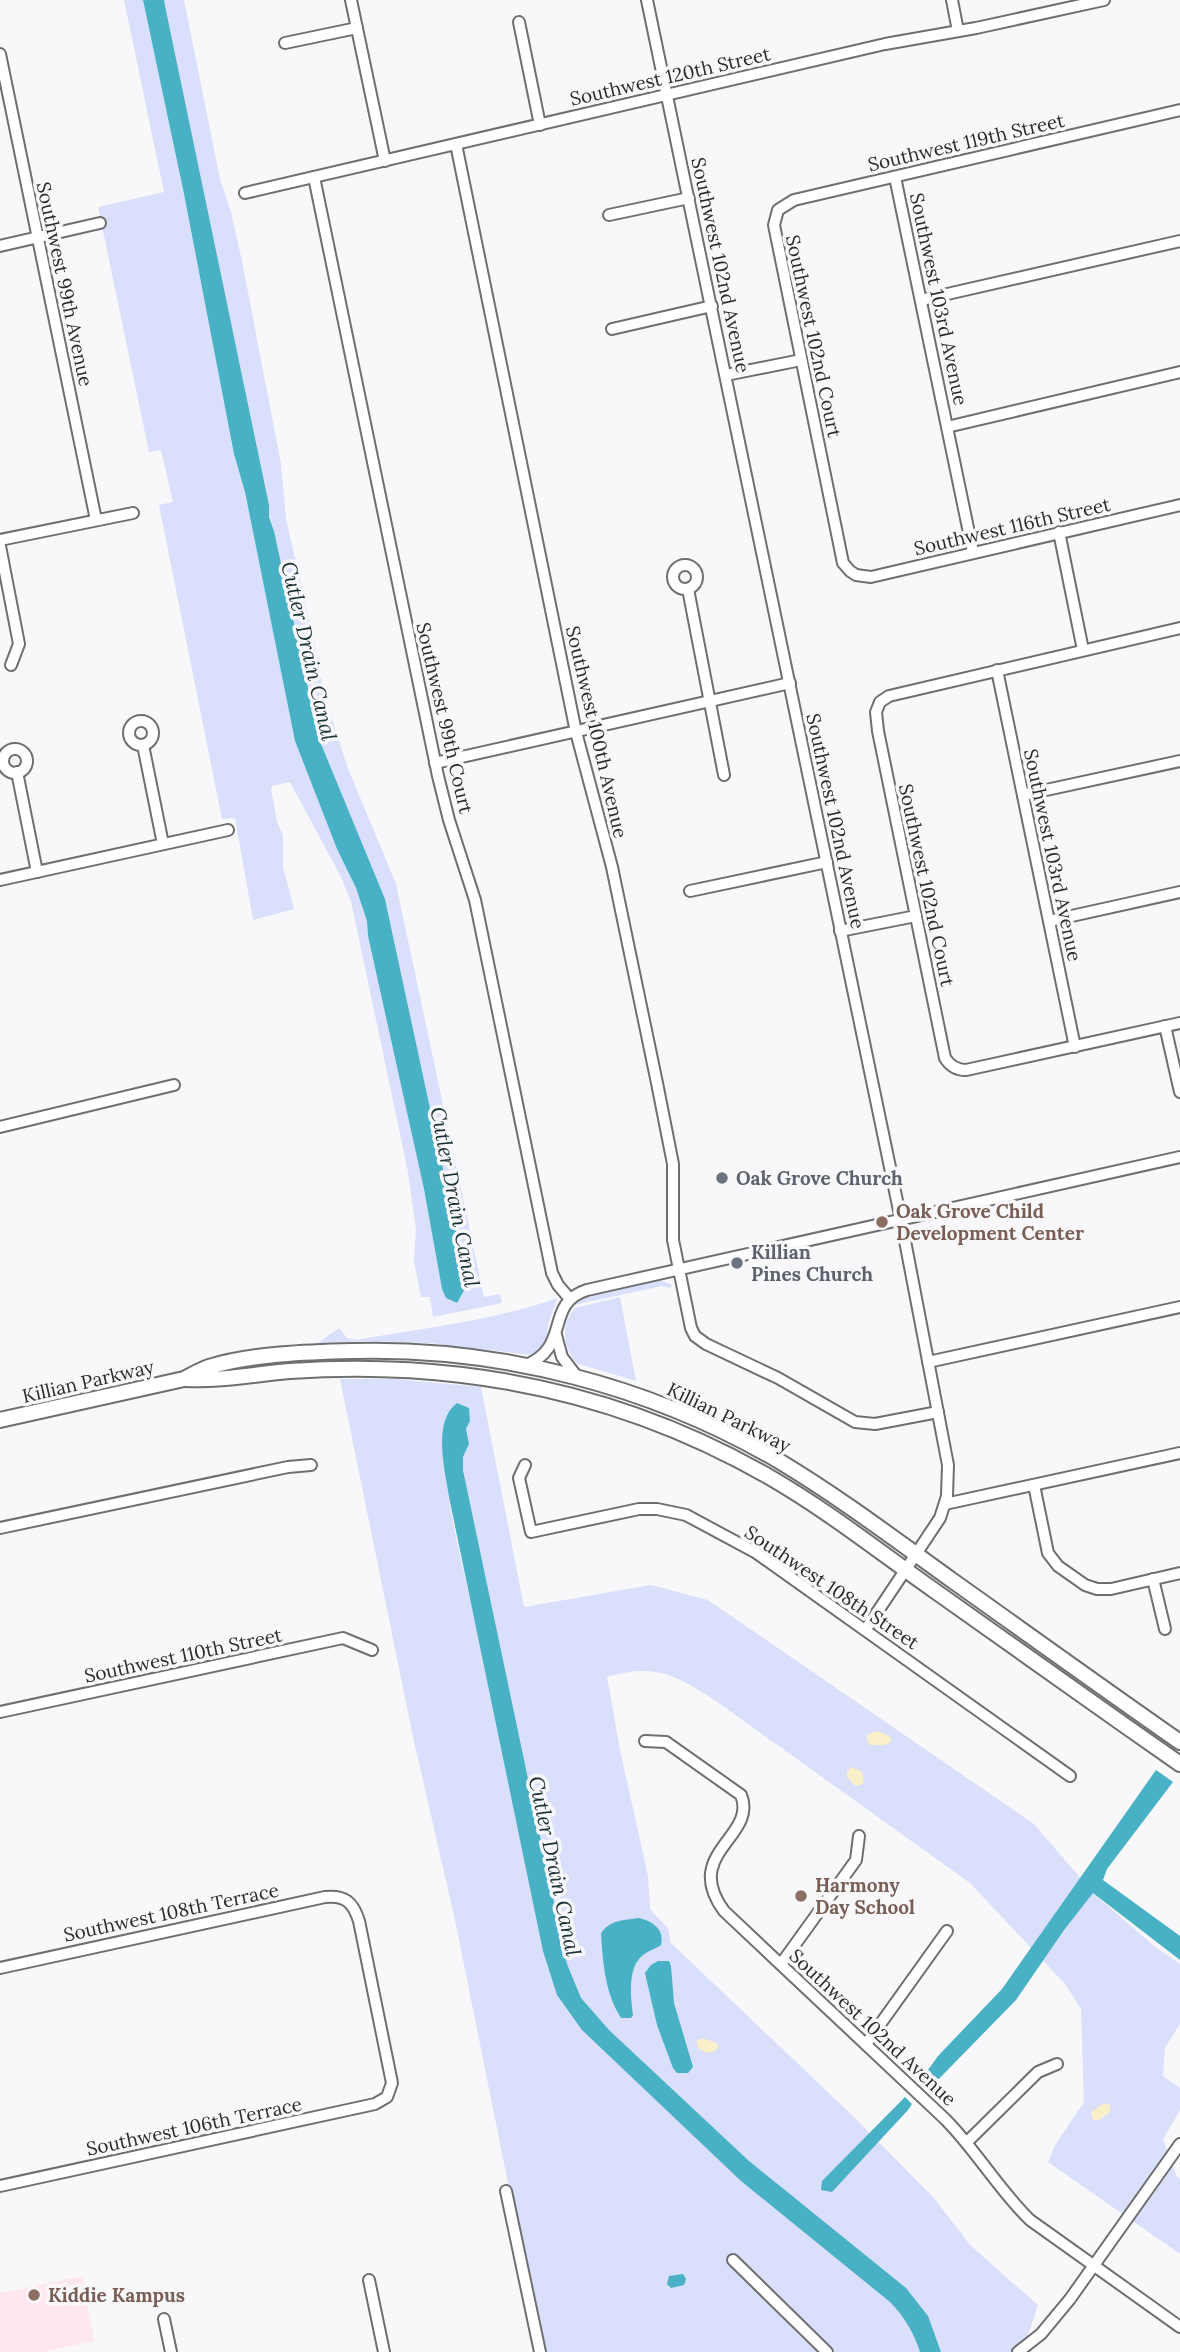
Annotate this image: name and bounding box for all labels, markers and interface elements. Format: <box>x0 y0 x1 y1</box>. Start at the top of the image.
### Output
street label: Southwest 120th Street <box>568 41 773 111</box>
street label: Southwest 119th Street <box>866 108 1067 176</box>
street label: Southwest 102nd Avenue <box>686 155 756 375</box>
street label: Southwest 99th Avenue <box>32 180 98 388</box>
street label: Southwest 103rd Avenue <box>905 191 973 407</box>
street label: Southwest 102nd Court <box>781 233 847 440</box>
street label: Southwest 116th Street <box>912 492 1113 560</box>
water label: Cutler Drain Canal <box>275 559 343 743</box>
street label: Southwest 99th Court <box>411 620 479 817</box>
street label: Southwest 100th Avenue <box>561 624 633 840</box>
street label: Southwest 102nd Avenue <box>801 711 871 931</box>
street label: Southwest 103rd Avenue <box>1019 747 1087 963</box>
street label: Southwest 102nd Court <box>894 782 960 989</box>
water label: Cutler Drain Canal <box>424 1104 486 1290</box>
place label: Oak Grove Church <box>736 1166 903 1190</box>
marker: Oak Grove Church <box>714 1170 730 1186</box>
place label: Oak Grove Child Development Center <box>896 1199 1084 1245</box>
marker: Oak Grove Child Development Center <box>874 1214 890 1230</box>
place label: Killian Pines Church <box>751 1240 873 1286</box>
marker: Killian Pines Church <box>729 1255 745 1271</box>
street label: Killian Parkway <box>20 1354 156 1408</box>
street label: Killian Parkway <box>663 1377 795 1457</box>
street label: Southwest 108th Street <box>740 1520 924 1655</box>
street label: Southwest 110th Street <box>82 1622 285 1688</box>
water label: Cutler Drain Canal <box>523 1774 587 1958</box>
place label: Harmony Day School <box>815 1873 915 1919</box>
street label: Southwest 108th Terrace <box>61 1877 281 1947</box>
marker: Harmony Day School <box>793 1888 809 1904</box>
street label: Southwest 102nd Avenue <box>785 1943 961 2111</box>
street label: Southwest 106th Terrace <box>84 2091 304 2161</box>
place label: Kiddie Kampus <box>48 2283 185 2307</box>
marker: Kiddie Kampus <box>26 2287 42 2303</box>

